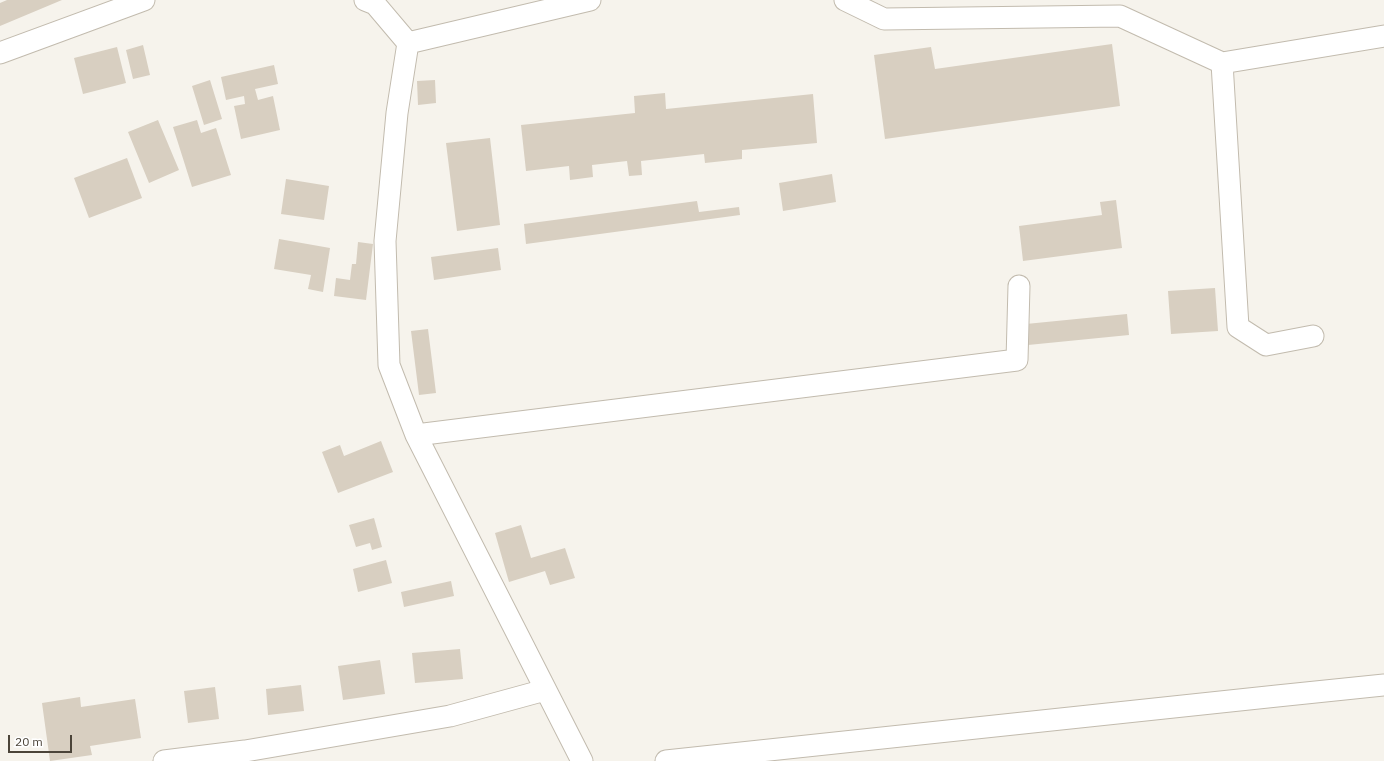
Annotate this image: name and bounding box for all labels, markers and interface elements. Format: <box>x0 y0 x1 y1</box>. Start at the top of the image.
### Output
scale bar <box>10 727 74 753</box>
text: 20 m <box>15 734 43 749</box>

